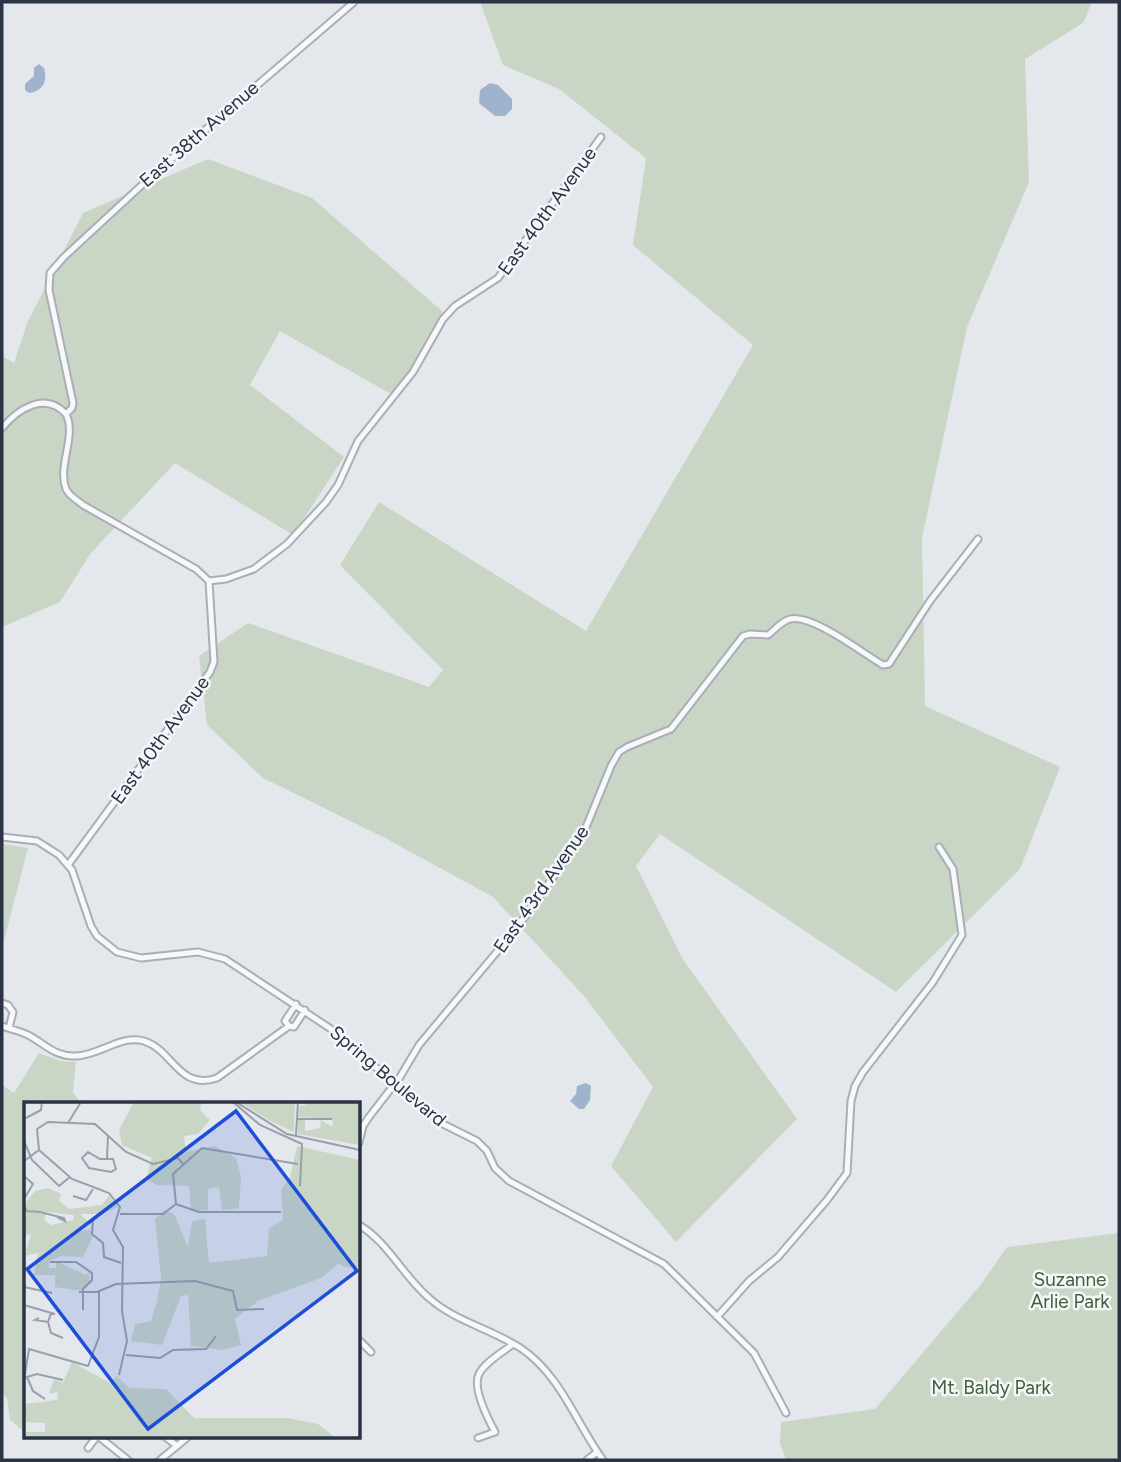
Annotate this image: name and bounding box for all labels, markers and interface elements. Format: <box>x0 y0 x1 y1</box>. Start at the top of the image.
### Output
street label: East 38th Avenue <box>135 76 263 192</box>
street label: East 40th Avenue <box>493 143 601 279</box>
street label: East 40th Avenue <box>106 672 214 808</box>
street label: East 43rd Avenue <box>488 821 594 957</box>
street label: Spring Boulevard <box>325 1021 451 1131</box>
inset map <box>24 1102 360 1438</box>
park label: Suzanne Arlie Park <box>1030 1268 1110 1313</box>
park label: Mt. Baldy Park <box>931 1376 1051 1399</box>

